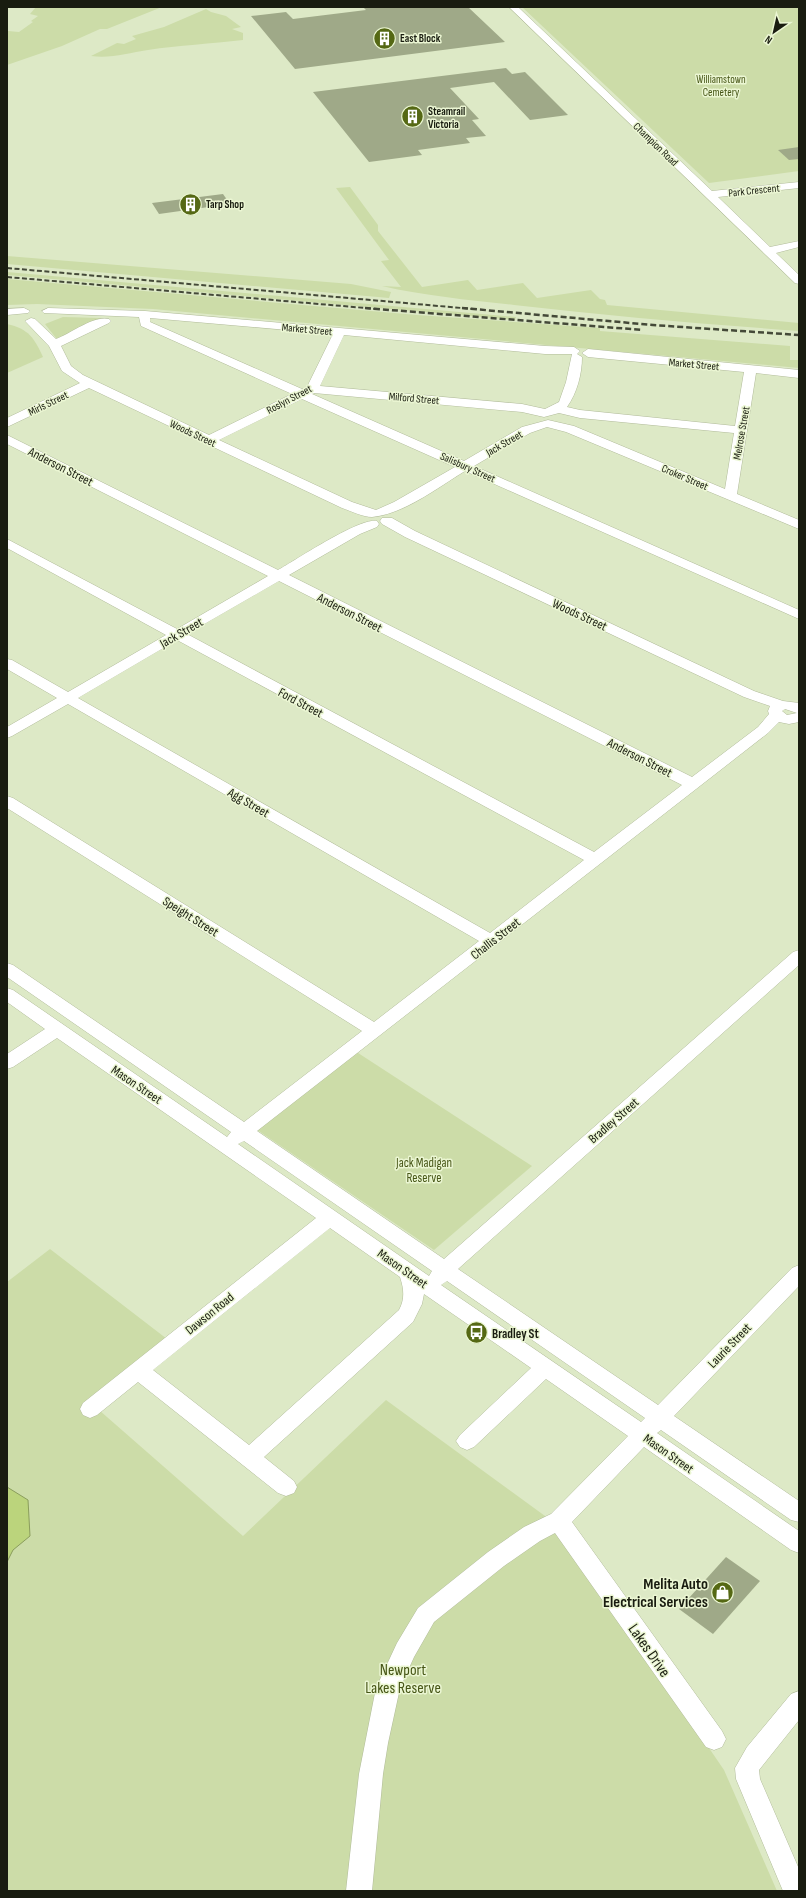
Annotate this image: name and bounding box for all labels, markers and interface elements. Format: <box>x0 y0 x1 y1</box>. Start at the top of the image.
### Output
north arrow <box>754 12 794 52</box>
building icon: East Block <box>372 25 398 51</box>
place label: East Block <box>400 32 441 45</box>
text: N <box>763 33 775 47</box>
park label: Williamstown Cemetery <box>696 73 746 99</box>
building icon: Steamrail Victoria <box>400 104 426 130</box>
place label: Steamrail Victoria <box>428 105 465 131</box>
street label: Champion Road <box>631 120 681 169</box>
street label: Park Crescent <box>728 181 781 200</box>
building icon: Tarp Shop <box>178 191 204 217</box>
place label: Tarp Shop <box>206 198 244 211</box>
street label: Market Street <box>281 321 333 338</box>
street label: Market Street <box>668 356 720 373</box>
street label: Roslyn Street <box>264 382 315 417</box>
street label: Mirls Street <box>26 388 71 419</box>
street label: Milford Street <box>388 390 440 407</box>
street label: Melrose Street <box>730 405 753 461</box>
street label: Woods Street <box>168 417 219 450</box>
street label: Jack Street <box>483 427 525 460</box>
street label: Anderson Street <box>25 443 96 490</box>
street label: Salisbury Street <box>438 450 498 486</box>
street label: Croker Street <box>660 462 711 493</box>
street label: Anderson Street <box>314 589 385 636</box>
street label: Woods Street <box>550 595 610 635</box>
street label: Jack Street <box>156 614 206 652</box>
street label: Ford Street <box>275 684 326 721</box>
street label: Anderson Street <box>604 734 675 781</box>
street label: Agg Street <box>224 784 272 821</box>
street label: Speight Street <box>160 893 221 940</box>
street label: Challis Street <box>468 914 524 963</box>
street label: Mason Street <box>108 1062 165 1108</box>
street label: Bradley Street <box>585 1094 642 1147</box>
park label: Jack Madigan Reserve <box>395 1155 452 1186</box>
street label: Mason Street <box>374 1246 431 1292</box>
street label: Dawson Road <box>182 1289 237 1338</box>
bus stop icon: Bradley St <box>463 1320 489 1346</box>
street label: Laurie Street <box>704 1320 755 1371</box>
place label: Bradley St <box>492 1326 539 1342</box>
street label: Mason Street <box>640 1431 697 1477</box>
place label: Melita Auto Electrical Services <box>603 1575 708 1612</box>
shop icon: Melita Auto Electrical Services <box>710 1579 736 1605</box>
street label: Lakes Drive <box>624 1621 674 1681</box>
park label: Newport Lakes Reserve <box>365 1661 441 1698</box>

